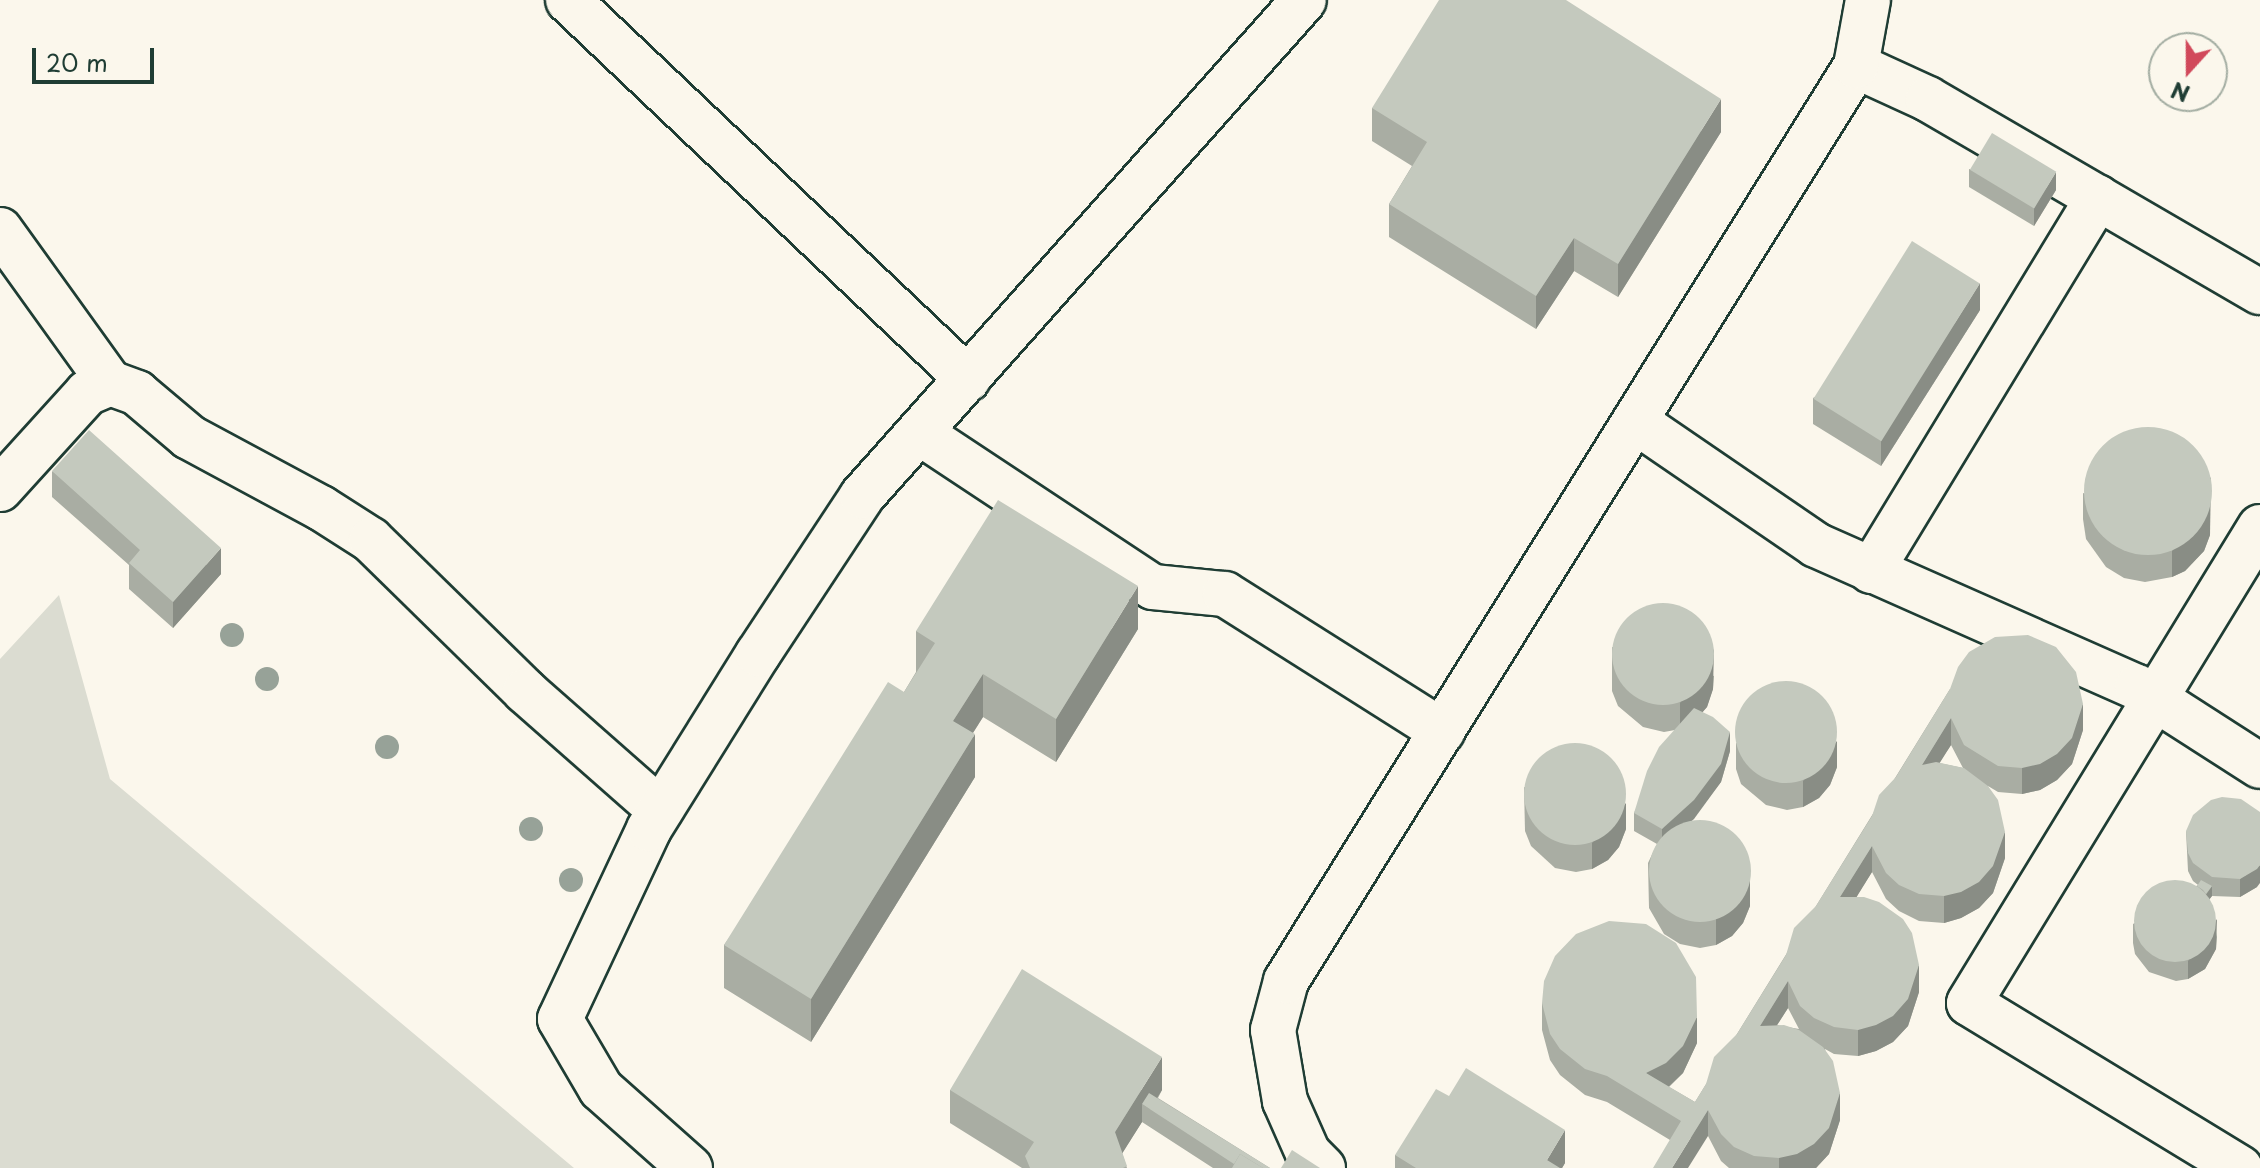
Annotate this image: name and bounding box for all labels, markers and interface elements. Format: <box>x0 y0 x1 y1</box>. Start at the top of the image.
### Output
scale bar <box>36 32 158 82</box>
north arrow <box>2148 32 2228 112</box>
text: 20 m <box>46 44 108 80</box>
text: N <box>2166 74 2194 112</box>

